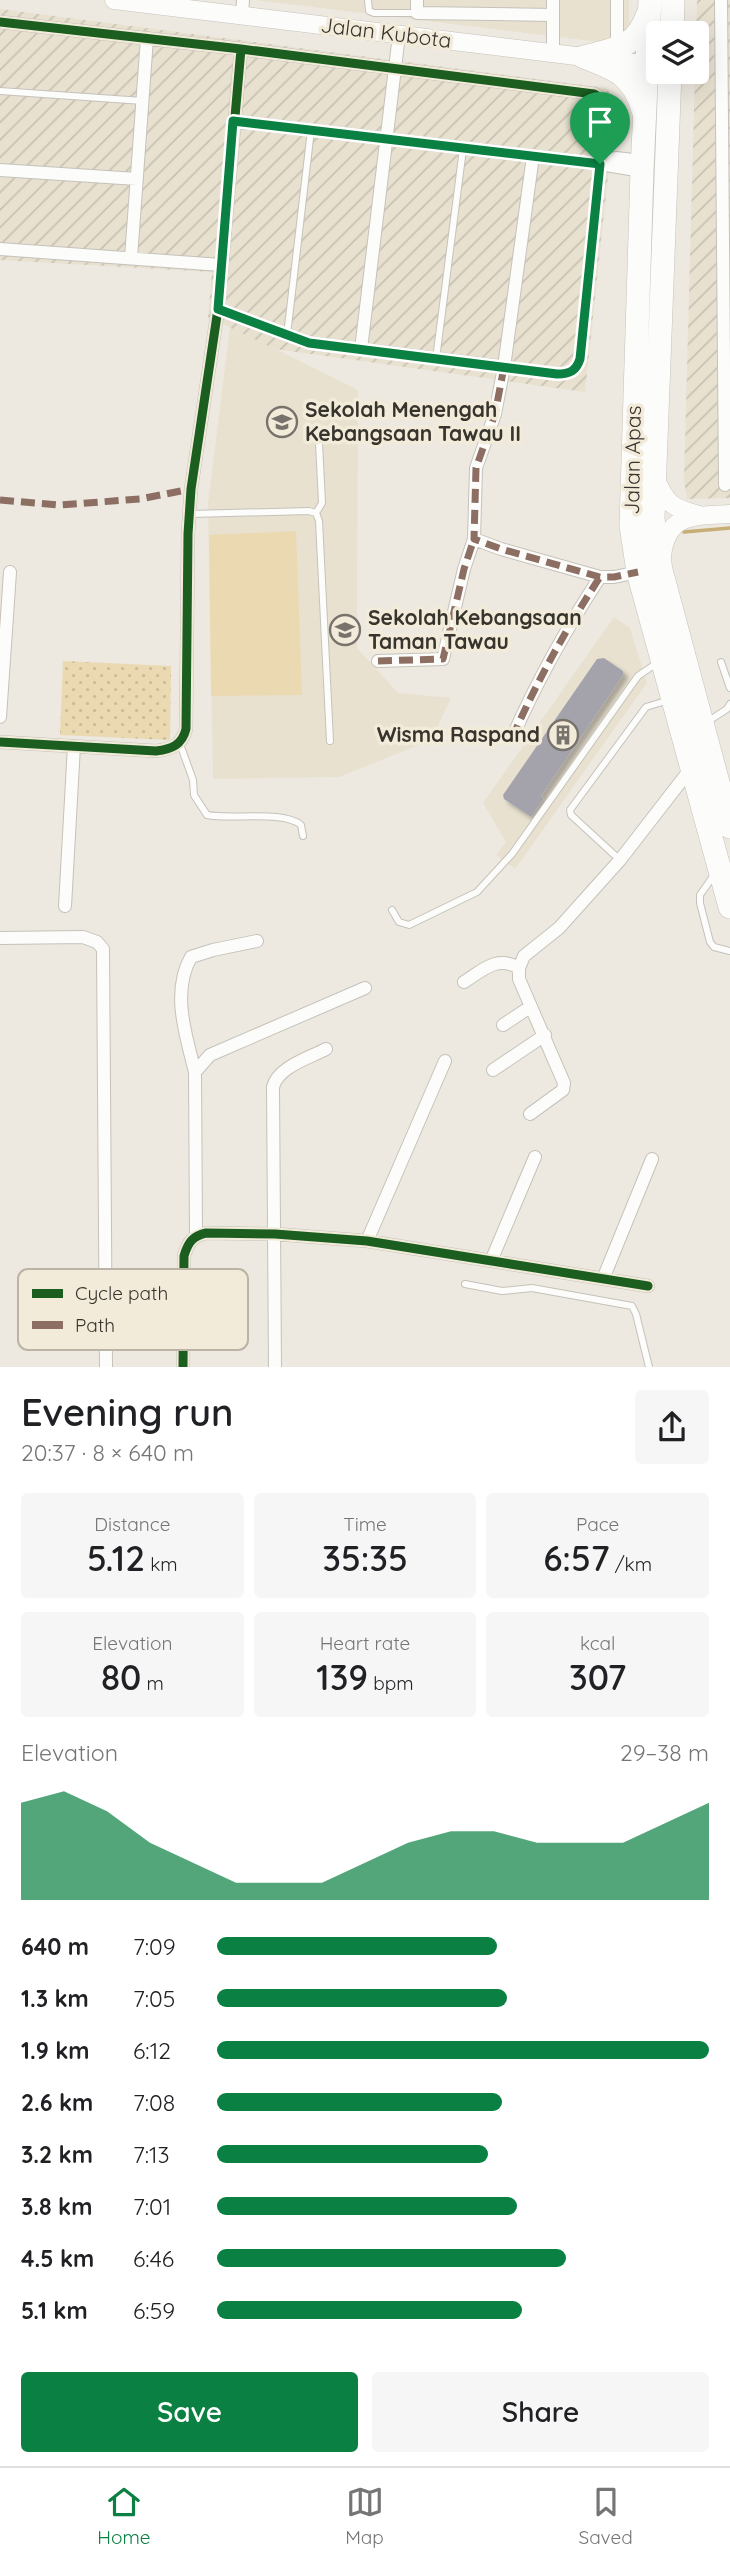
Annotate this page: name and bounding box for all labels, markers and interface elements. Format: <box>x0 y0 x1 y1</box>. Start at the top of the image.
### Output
street label: Jalan Kubota <box>319 11 453 53</box>
map controls <box>646 21 709 84</box>
button: layers <box>646 21 709 84</box>
pin <box>570 92 630 164</box>
icon: arrive <box>581 103 619 141</box>
place label: Sekolah Menengah Kebangsaan Tawau II <box>305 396 521 446</box>
school or university icon: Sekolah Menengah Kebangsaan Tawau II <box>265 405 299 439</box>
street label: Jalan Apas <box>618 405 646 515</box>
place label: Sekolah Kebangsaan Taman Tawau <box>368 604 582 654</box>
school or university icon: Sekolah Kebangsaan Taman Tawau <box>328 613 362 647</box>
building icon: Wisma Raspand <box>546 718 580 752</box>
place label: Wisma Raspand <box>377 721 540 747</box>
legend <box>18 1269 248 1350</box>
text: Cycle path <box>75 1281 168 1305</box>
text: Path <box>75 1313 115 1337</box>
text: Evening run <box>21 1388 234 1436</box>
button: share <box>635 1390 709 1464</box>
text: 20:37 · 8 × 640 m <box>21 1438 194 1467</box>
text: Distance <box>94 1512 170 1536</box>
text: Time <box>343 1512 387 1536</box>
text: Pace <box>576 1512 619 1536</box>
text: 5.12 <box>87 1536 145 1580</box>
text: 35:35 <box>322 1536 408 1580</box>
text: 6:57 <box>543 1536 610 1580</box>
text: km <box>145 1552 178 1576</box>
text: /km <box>610 1552 652 1576</box>
text: Elevation <box>92 1631 172 1655</box>
text: Heart rate <box>320 1631 410 1655</box>
text: kcal <box>580 1631 615 1655</box>
text: 80 <box>101 1655 141 1699</box>
text: 139 <box>316 1655 368 1699</box>
text: 307 <box>569 1655 626 1699</box>
text: m <box>141 1671 164 1695</box>
text: bpm <box>368 1671 414 1695</box>
text: Elevation <box>21 1738 118 1767</box>
text: 29–38 m <box>620 1738 709 1767</box>
text: 640 m <box>21 1932 89 1961</box>
text: 7:09 <box>133 1932 176 1961</box>
text: 1.3 km <box>21 1984 89 2013</box>
text: 7:05 <box>133 1984 175 2013</box>
text: 1.9 km <box>21 2036 89 2065</box>
text: 6:12 <box>133 2036 171 2065</box>
text: 2.6 km <box>21 2088 93 2117</box>
text: 7:08 <box>133 2088 175 2117</box>
text: 3.2 km <box>21 2140 93 2169</box>
text: 7:13 <box>133 2140 170 2169</box>
text: 3.8 km <box>21 2192 92 2221</box>
text: 7:01 <box>133 2192 171 2221</box>
text: 4.5 km <box>21 2244 94 2273</box>
text: 6:46 <box>133 2244 174 2273</box>
text: 5.1 km <box>21 2296 88 2325</box>
text: 6:59 <box>133 2296 175 2325</box>
button: Save <box>21 2372 358 2452</box>
button: Share <box>372 2372 709 2452</box>
tab: Home <box>97 2483 151 2549</box>
tab: Map <box>345 2483 384 2549</box>
tab: Saved <box>579 2483 633 2549</box>

